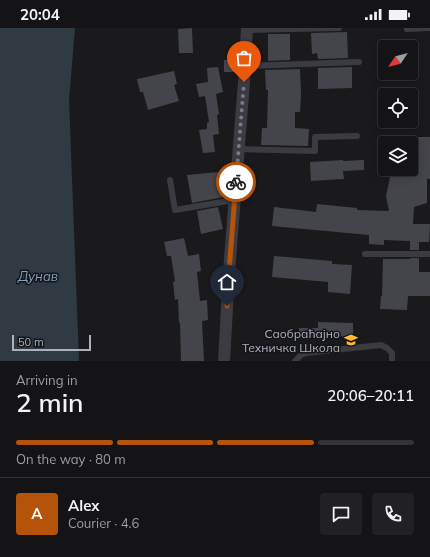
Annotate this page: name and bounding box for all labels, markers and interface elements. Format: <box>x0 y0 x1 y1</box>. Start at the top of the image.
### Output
text: 20:04 <box>20 5 60 24</box>
north arrow <box>378 40 418 80</box>
map controls <box>378 40 418 176</box>
pin <box>227 41 261 82</box>
icon: bag <box>233 47 255 69</box>
button: locate <box>378 88 418 128</box>
button: layers <box>378 136 418 176</box>
courier <box>216 162 256 202</box>
icon: bike <box>225 171 247 193</box>
pin <box>210 265 244 306</box>
water label: Дунав <box>17 268 58 284</box>
icon: home <box>216 271 238 293</box>
place label: Саобраћајно Техничка Школа <box>242 326 340 355</box>
school or university icon: Саобраћајно Техничка Школа <box>343 332 359 348</box>
scale bar <box>12 333 91 352</box>
text: 50 m <box>18 335 44 349</box>
text: Arriving in <box>16 372 78 388</box>
text: 2 min <box>16 386 84 419</box>
text: 20:06–20:11 <box>327 386 414 405</box>
text: On the way · 80 m <box>16 451 126 467</box>
button: chat <box>320 493 362 535</box>
button: phone <box>372 493 414 535</box>
text: Alex <box>68 496 100 515</box>
text: A <box>31 504 43 523</box>
text: Courier · 4.6 <box>68 515 139 531</box>

